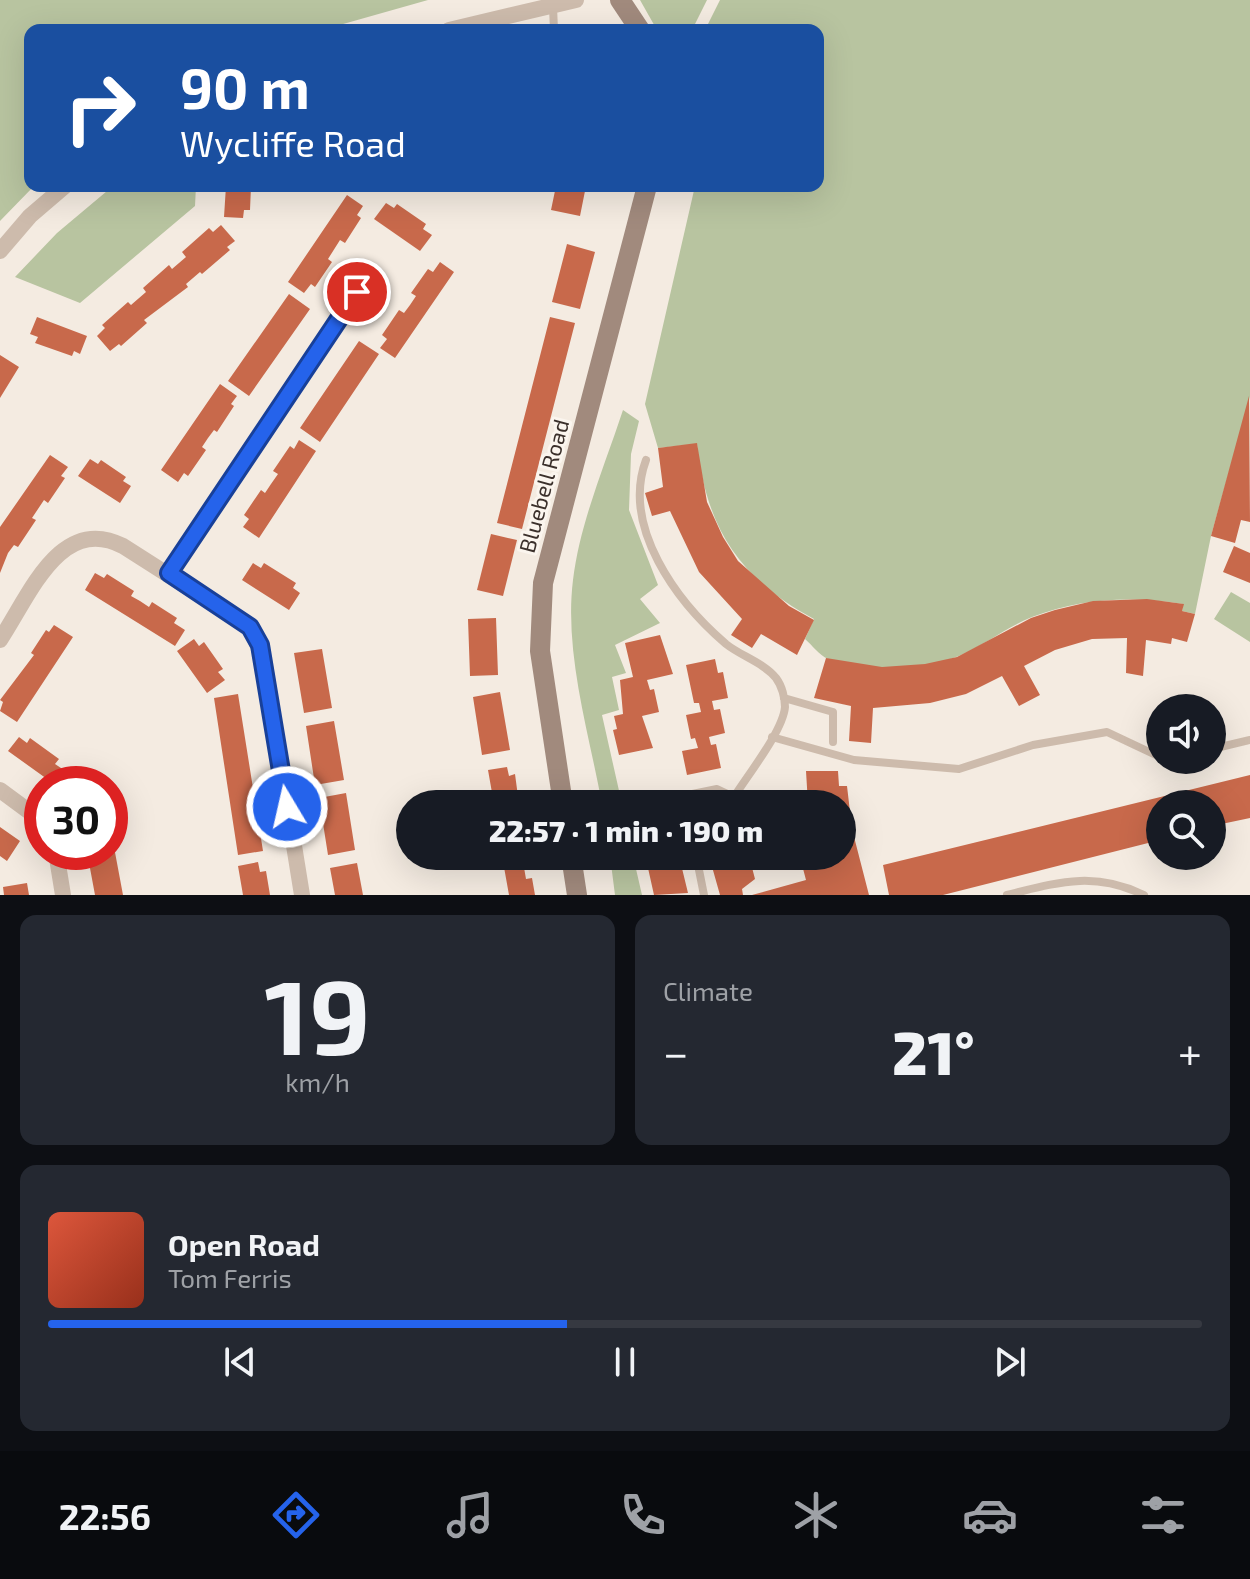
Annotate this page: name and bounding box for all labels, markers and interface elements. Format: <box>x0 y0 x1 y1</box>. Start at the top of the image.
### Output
text: 90 m <box>180 53 310 120</box>
icon: right <box>48 56 152 160</box>
text: Wycliffe Road <box>180 121 406 164</box>
pin <box>323 258 391 326</box>
icon: arrive <box>335 270 379 314</box>
street label: Bluebell Road <box>513 416 573 555</box>
map controls <box>1146 694 1226 870</box>
button: sound <box>1146 694 1226 774</box>
position arrow <box>245 765 329 849</box>
speed limit sign: 30 <box>24 766 128 870</box>
button: search <box>1146 790 1226 870</box>
text: 22:57 · 1 min · 190 m <box>489 812 763 848</box>
text: 19 <box>264 951 371 1076</box>
text: Climate <box>663 975 753 1006</box>
text: 21° <box>892 1015 975 1087</box>
text: − <box>663 1025 689 1078</box>
text: + <box>1178 1025 1202 1078</box>
text: km/h <box>285 1066 350 1097</box>
text: Open Road <box>168 1226 320 1262</box>
text: Tom Ferris <box>168 1262 292 1293</box>
icon: previous <box>218 1340 262 1384</box>
icon: pause <box>603 1340 647 1384</box>
icon: next <box>988 1340 1032 1384</box>
icon: directions <box>268 1487 324 1543</box>
icon: music <box>442 1487 498 1543</box>
icon: phone <box>615 1487 671 1543</box>
icon: climate <box>788 1487 844 1543</box>
icon: car <box>962 1487 1018 1543</box>
icon: filters <box>1135 1487 1191 1543</box>
text: 22:56 <box>59 1494 151 1537</box>

